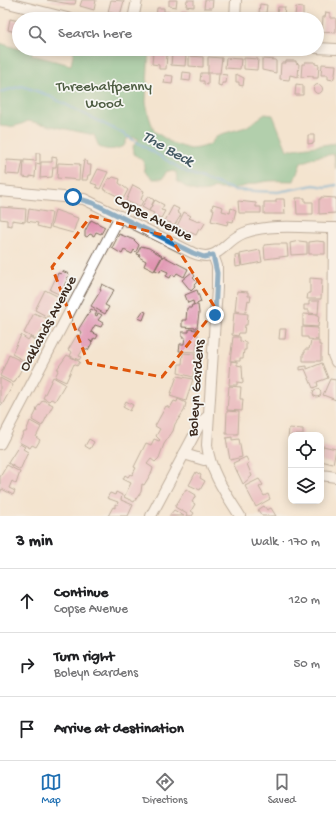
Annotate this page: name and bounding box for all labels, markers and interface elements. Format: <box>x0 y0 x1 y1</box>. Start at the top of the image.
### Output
search box <box>12 12 324 56</box>
icon: search <box>26 23 48 45</box>
text: Search here <box>58 25 132 43</box>
park label: Threehalfpenny Wood <box>55 78 152 113</box>
water label: The Beck <box>138 128 198 173</box>
route start <box>64 188 82 206</box>
street label: Copse Avenue <box>111 191 195 246</box>
street label: Oaklands Avenue <box>16 273 82 375</box>
route end <box>206 306 224 324</box>
street label: Boleyn Gardens <box>185 339 209 438</box>
map controls <box>288 432 324 504</box>
button: locate <box>288 432 324 468</box>
button: layers <box>288 468 324 504</box>
text: 3 min <box>16 532 53 552</box>
text: Walk · 170 m <box>251 535 320 550</box>
text: Continue <box>54 584 108 602</box>
icon: ahead <box>16 590 38 612</box>
text: 120 m <box>289 593 320 608</box>
text: Copse Avenue <box>54 602 128 617</box>
text: Turn right <box>54 648 114 666</box>
icon: right <box>16 654 38 676</box>
text: 50 m <box>293 657 320 672</box>
text: Boleyn Gardens <box>54 666 138 681</box>
icon: arrive <box>16 718 38 740</box>
text: Arrive at destination <box>54 720 184 738</box>
tab: Map <box>40 771 62 807</box>
tab: Directions <box>143 771 187 807</box>
tab: Saved <box>268 771 296 807</box>

